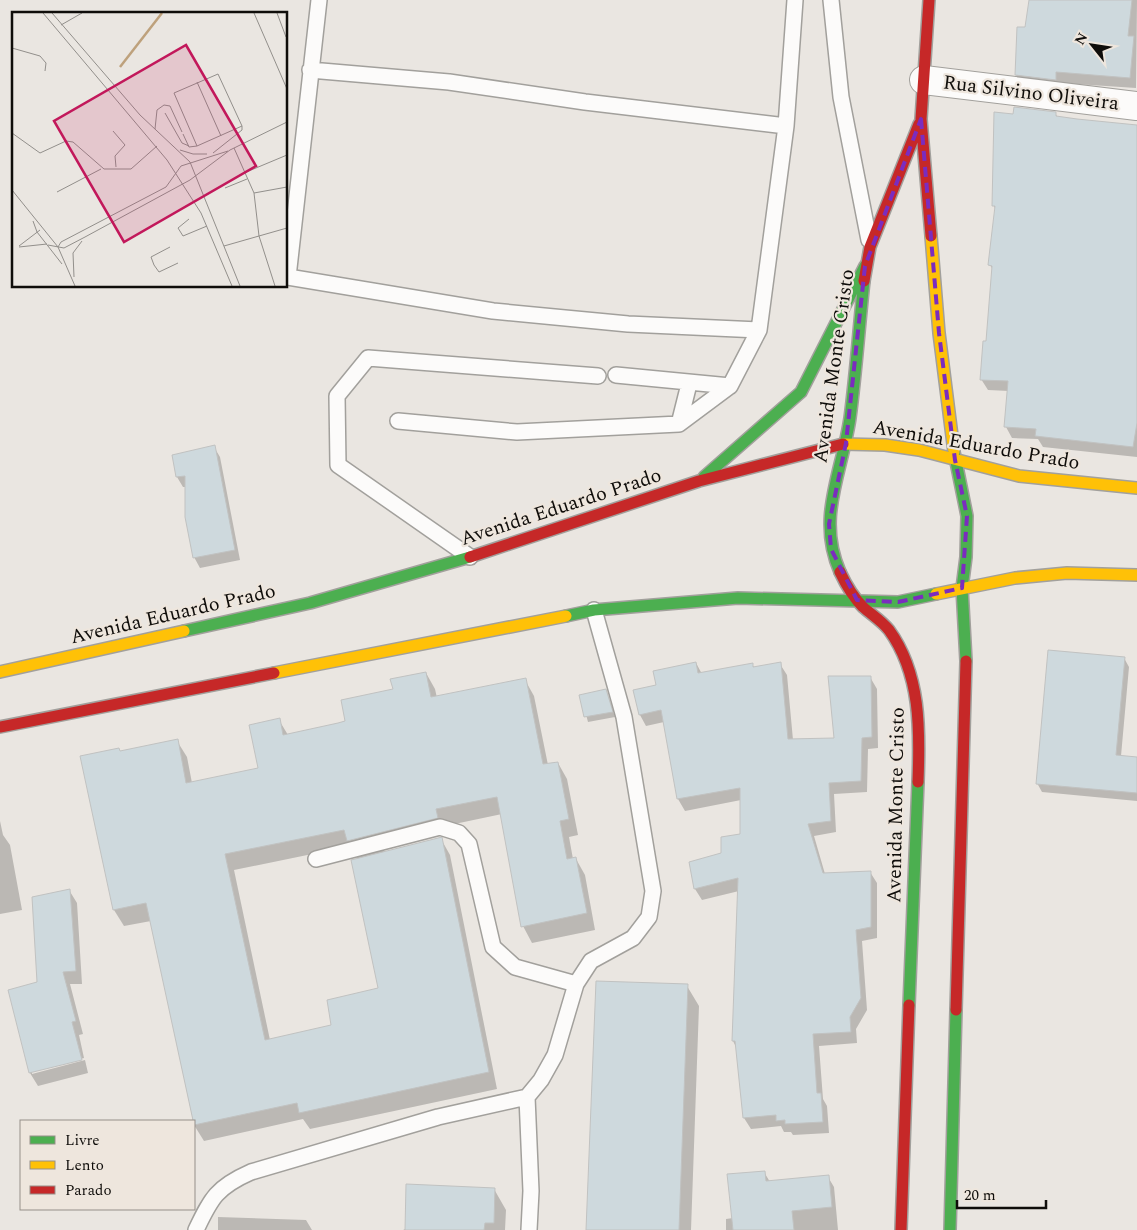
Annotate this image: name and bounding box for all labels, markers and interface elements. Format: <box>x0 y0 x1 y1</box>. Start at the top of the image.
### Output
inset map <box>12 12 288 288</box>
north arrow <box>1067 20 1117 70</box>
text: N <box>1069 29 1093 49</box>
street label: Rua Silvino Oliveira <box>941 67 1121 119</box>
street label: Avenida Monte Cristo <box>806 267 862 465</box>
street label: Avenida Eduardo Prado <box>870 412 1082 478</box>
street label: Avenida Eduardo Prado <box>457 460 665 554</box>
street label: Avenida Eduardo Prado <box>67 576 279 652</box>
street label: Avenida Monte Cristo <box>879 707 913 903</box>
legend <box>20 1120 195 1210</box>
text: Livre <box>65 1129 100 1152</box>
text: Lento <box>65 1154 104 1177</box>
scale bar <box>957 1178 1046 1210</box>
text: Parado <box>65 1179 112 1202</box>
text: 20 m <box>964 1184 996 1207</box>

